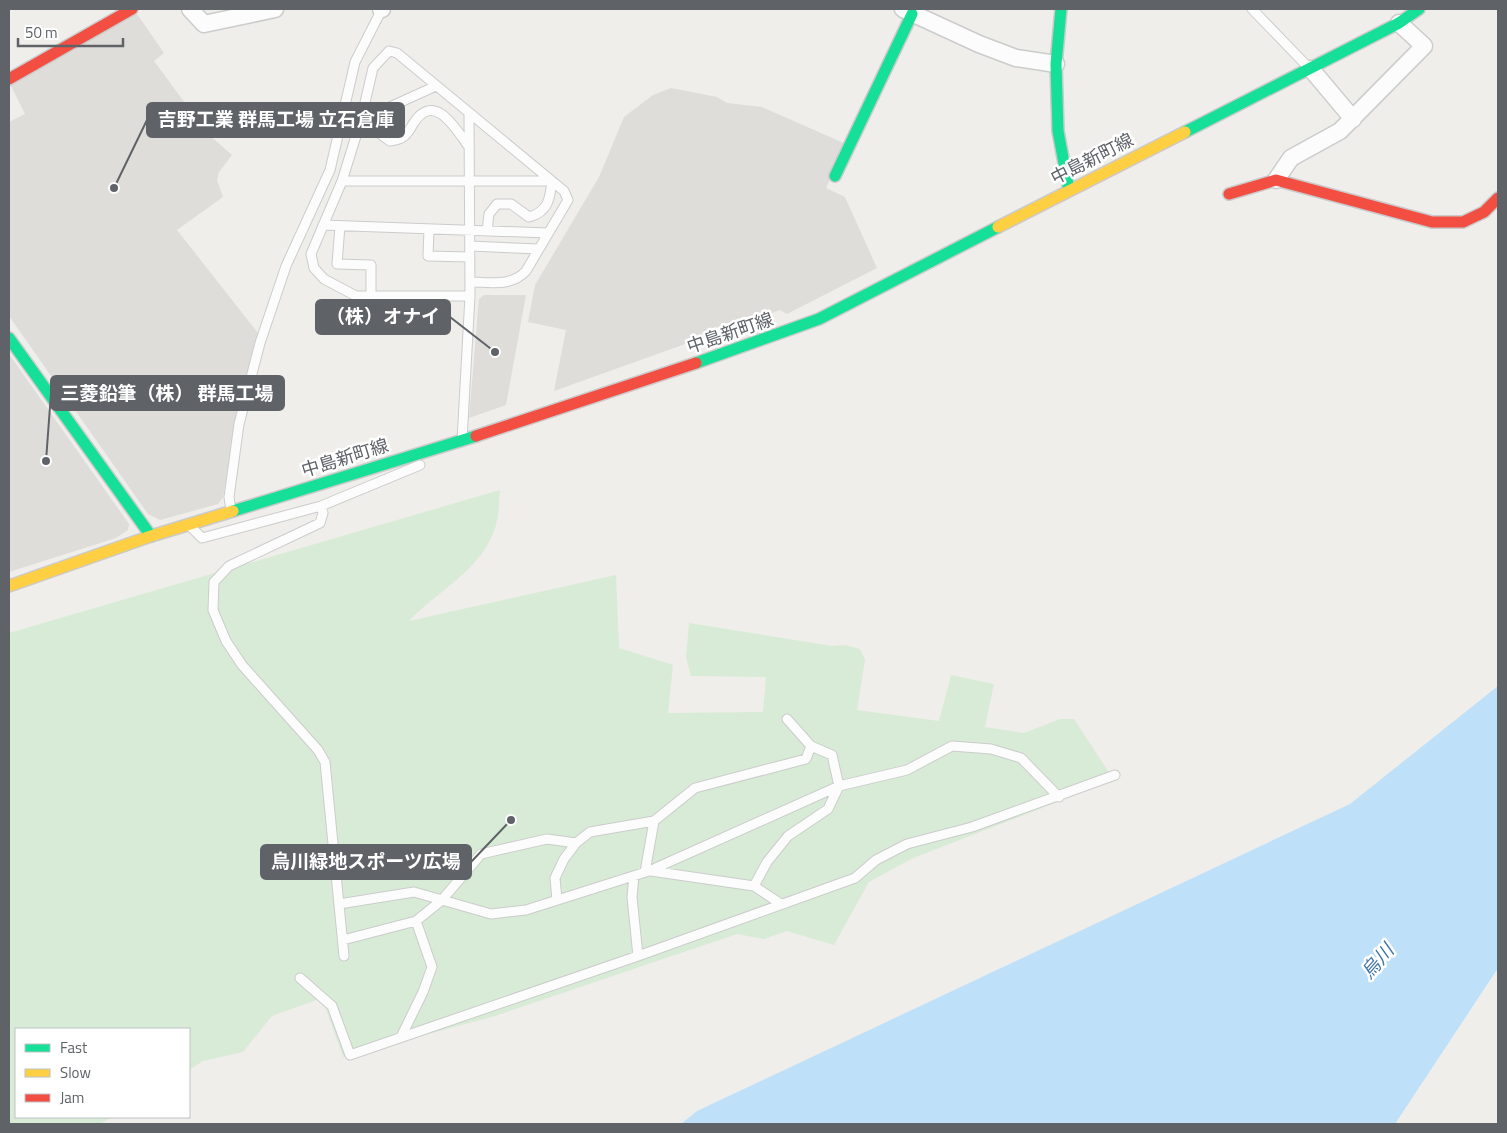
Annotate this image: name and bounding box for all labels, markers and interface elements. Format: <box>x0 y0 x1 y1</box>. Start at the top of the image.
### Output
scale bar <box>18 15 122 47</box>
text: 50 m <box>25 21 58 44</box>
callout: 吉野工業 群馬工場 立石倉庫 <box>147 103 404 137</box>
text: 吉野工業 群馬工場 立石倉庫 <box>158 104 394 133</box>
street label: 中島新町線 <box>1046 126 1138 191</box>
callout: （株）オナイ <box>316 300 450 334</box>
text: （株）オナイ <box>326 301 440 330</box>
street label: 中島新町線 <box>683 305 777 360</box>
callout: 三菱鉛筆（株） 群馬工場 <box>51 376 284 410</box>
text: 三菱鉛筆（株） 群馬工場 <box>60 378 274 407</box>
street label: 中島新町線 <box>298 431 392 484</box>
callout: 烏川緑地スポーツ広場 <box>261 845 471 879</box>
text: 烏川緑地スポーツ広場 <box>271 846 461 875</box>
water label: 烏川 <box>1353 935 1401 985</box>
legend <box>15 1028 190 1118</box>
text: Fast <box>60 1036 88 1059</box>
text: Slow <box>60 1061 91 1084</box>
text: Jam <box>60 1086 84 1109</box>

